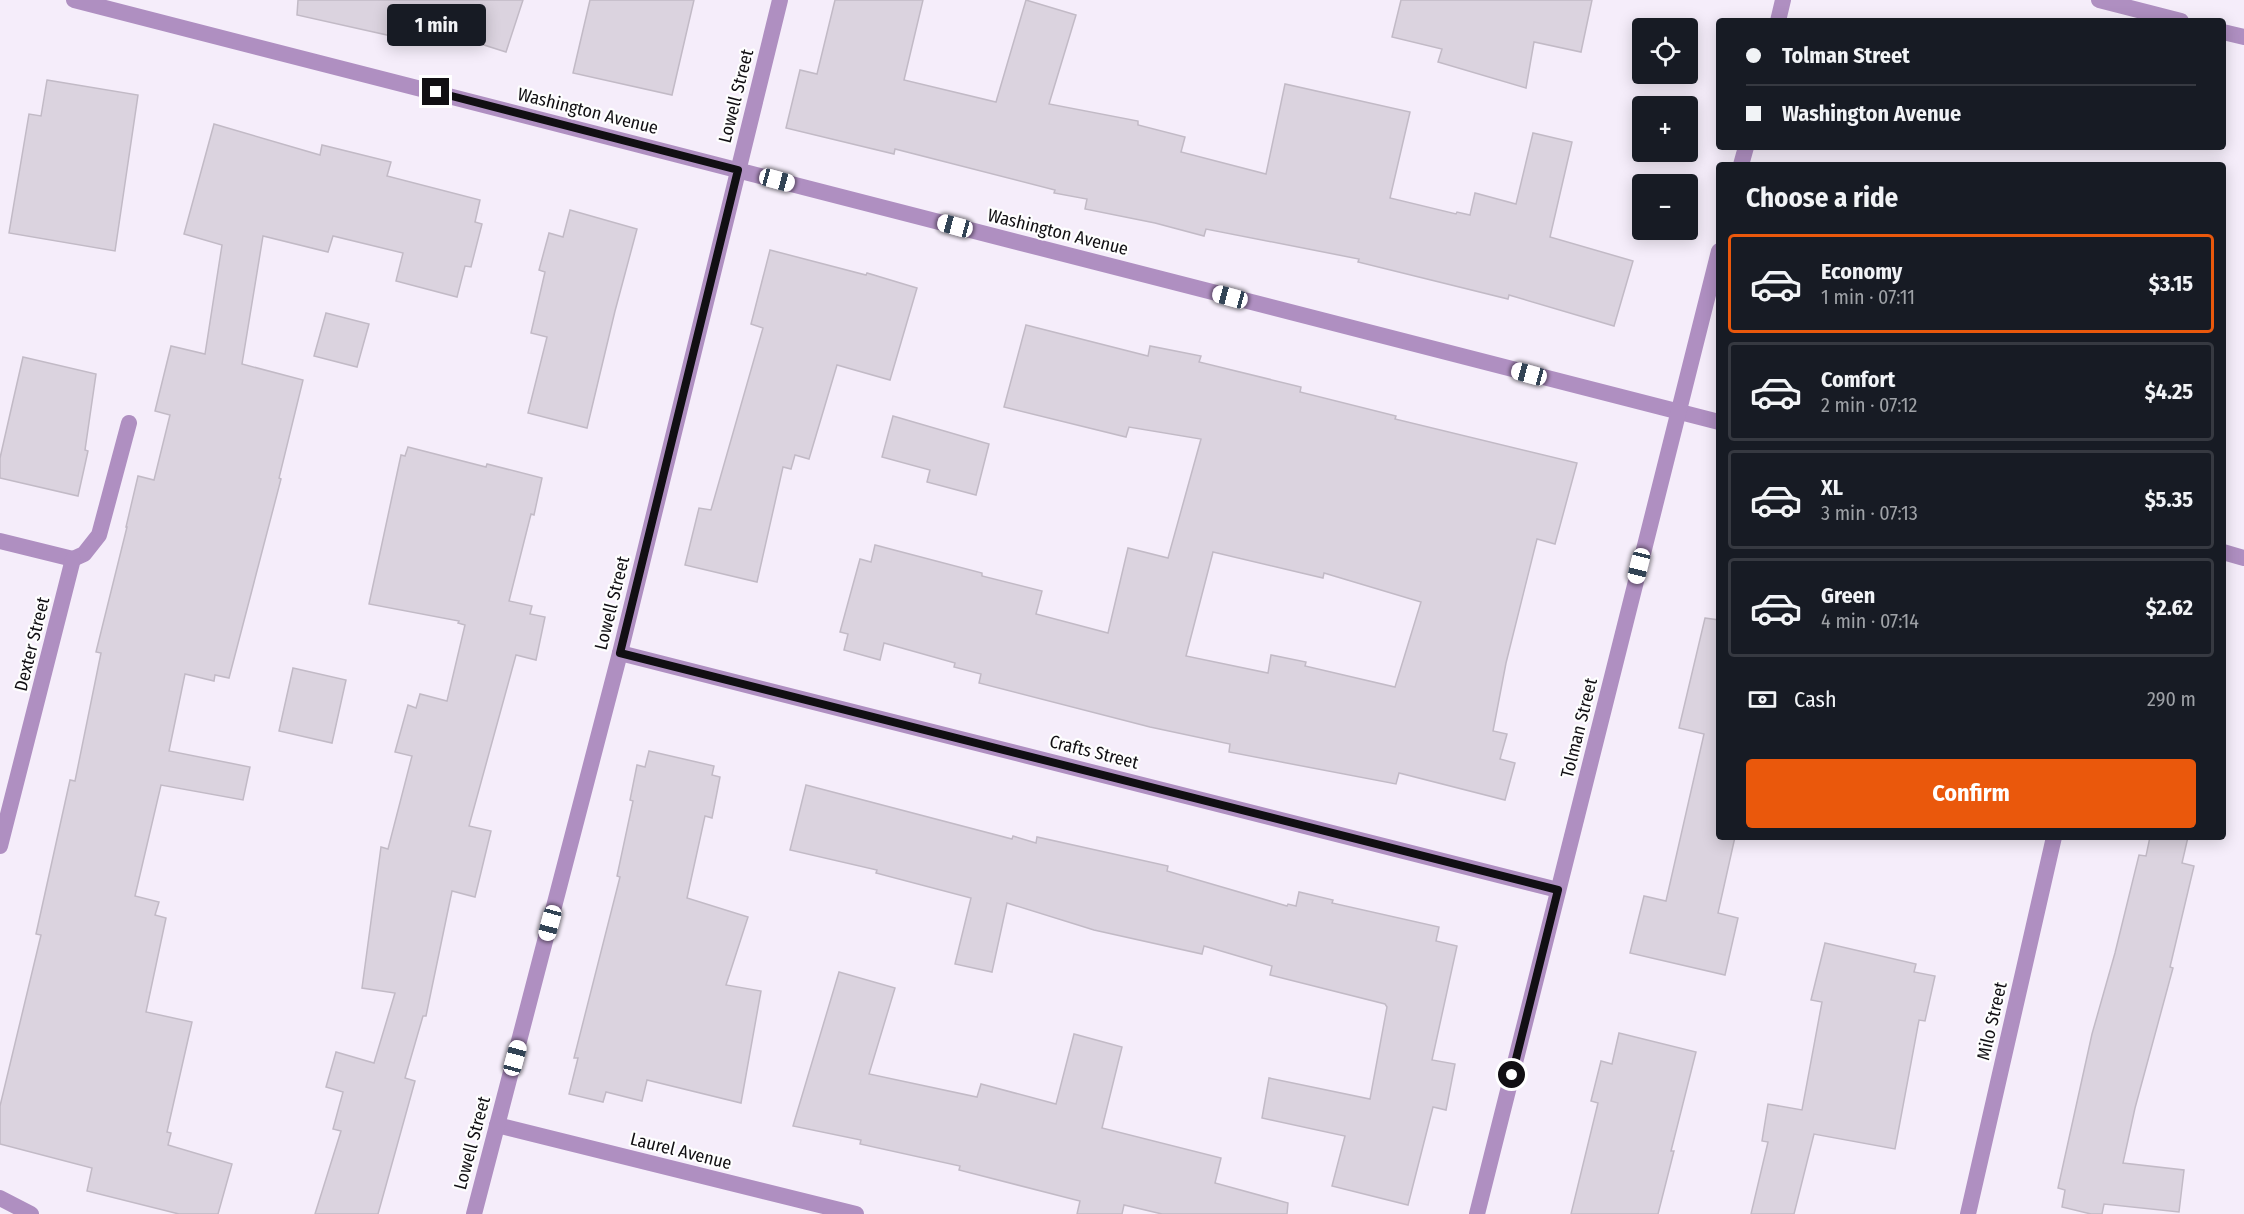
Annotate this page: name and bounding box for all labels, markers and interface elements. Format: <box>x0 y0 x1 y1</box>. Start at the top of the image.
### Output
callout: 1 min <box>386 5 486 47</box>
text: 1 min <box>415 13 458 37</box>
map controls <box>1632 18 1698 240</box>
button: locate <box>1632 18 1698 84</box>
text: Tolman Street <box>1782 42 1910 69</box>
street label: Lowell Street <box>714 47 758 145</box>
route end <box>422 78 449 105</box>
street label: Washington Avenue <box>515 83 661 139</box>
button: + <box>1632 96 1698 162</box>
text: Washington Avenue <box>1782 100 1961 127</box>
car <box>757 167 797 193</box>
button: − <box>1632 174 1698 240</box>
text: Choose a ride <box>1746 182 1898 214</box>
street label: Washington Avenue <box>985 204 1131 260</box>
car <box>935 213 975 239</box>
icon: car <box>1749 257 1803 311</box>
text: Economy <box>1821 258 1902 285</box>
text: $3.15 <box>2149 270 2193 297</box>
car <box>1210 284 1250 310</box>
text: 1 min · 07:11 <box>1821 285 1915 309</box>
car <box>1509 361 1549 387</box>
icon: car <box>1749 365 1803 419</box>
text: Comfort <box>1821 366 1895 393</box>
text: $4.25 <box>2145 378 2193 405</box>
text: 2 min · 07:12 <box>1821 393 1917 417</box>
icon: car <box>1749 473 1803 527</box>
text: XL <box>1821 474 1843 501</box>
text: $5.35 <box>2145 486 2193 513</box>
text: 3 min · 07:13 <box>1821 501 1918 525</box>
car <box>1626 546 1652 586</box>
street label: Lowell Street <box>590 554 634 652</box>
icon: car <box>1749 581 1803 635</box>
text: Green <box>1821 582 1875 609</box>
street label: Dexter Street <box>10 594 54 693</box>
text: $2.62 <box>2146 594 2193 621</box>
text: 4 min · 07:14 <box>1821 609 1919 633</box>
street label: Tolman Street <box>1556 676 1602 780</box>
icon: cash <box>1746 683 1779 716</box>
text: Cash <box>1794 686 1837 713</box>
text: 290 m <box>2147 687 2196 711</box>
street label: Crafts Street <box>1047 730 1141 774</box>
button: Confirm <box>1746 759 2196 828</box>
car <box>537 903 563 943</box>
street label: Milo Street <box>1972 979 2012 1062</box>
car <box>502 1038 528 1078</box>
route start <box>1498 1061 1525 1088</box>
street label: Lowell Street <box>449 1094 495 1192</box>
street label: Laurel Avenue <box>628 1128 734 1174</box>

